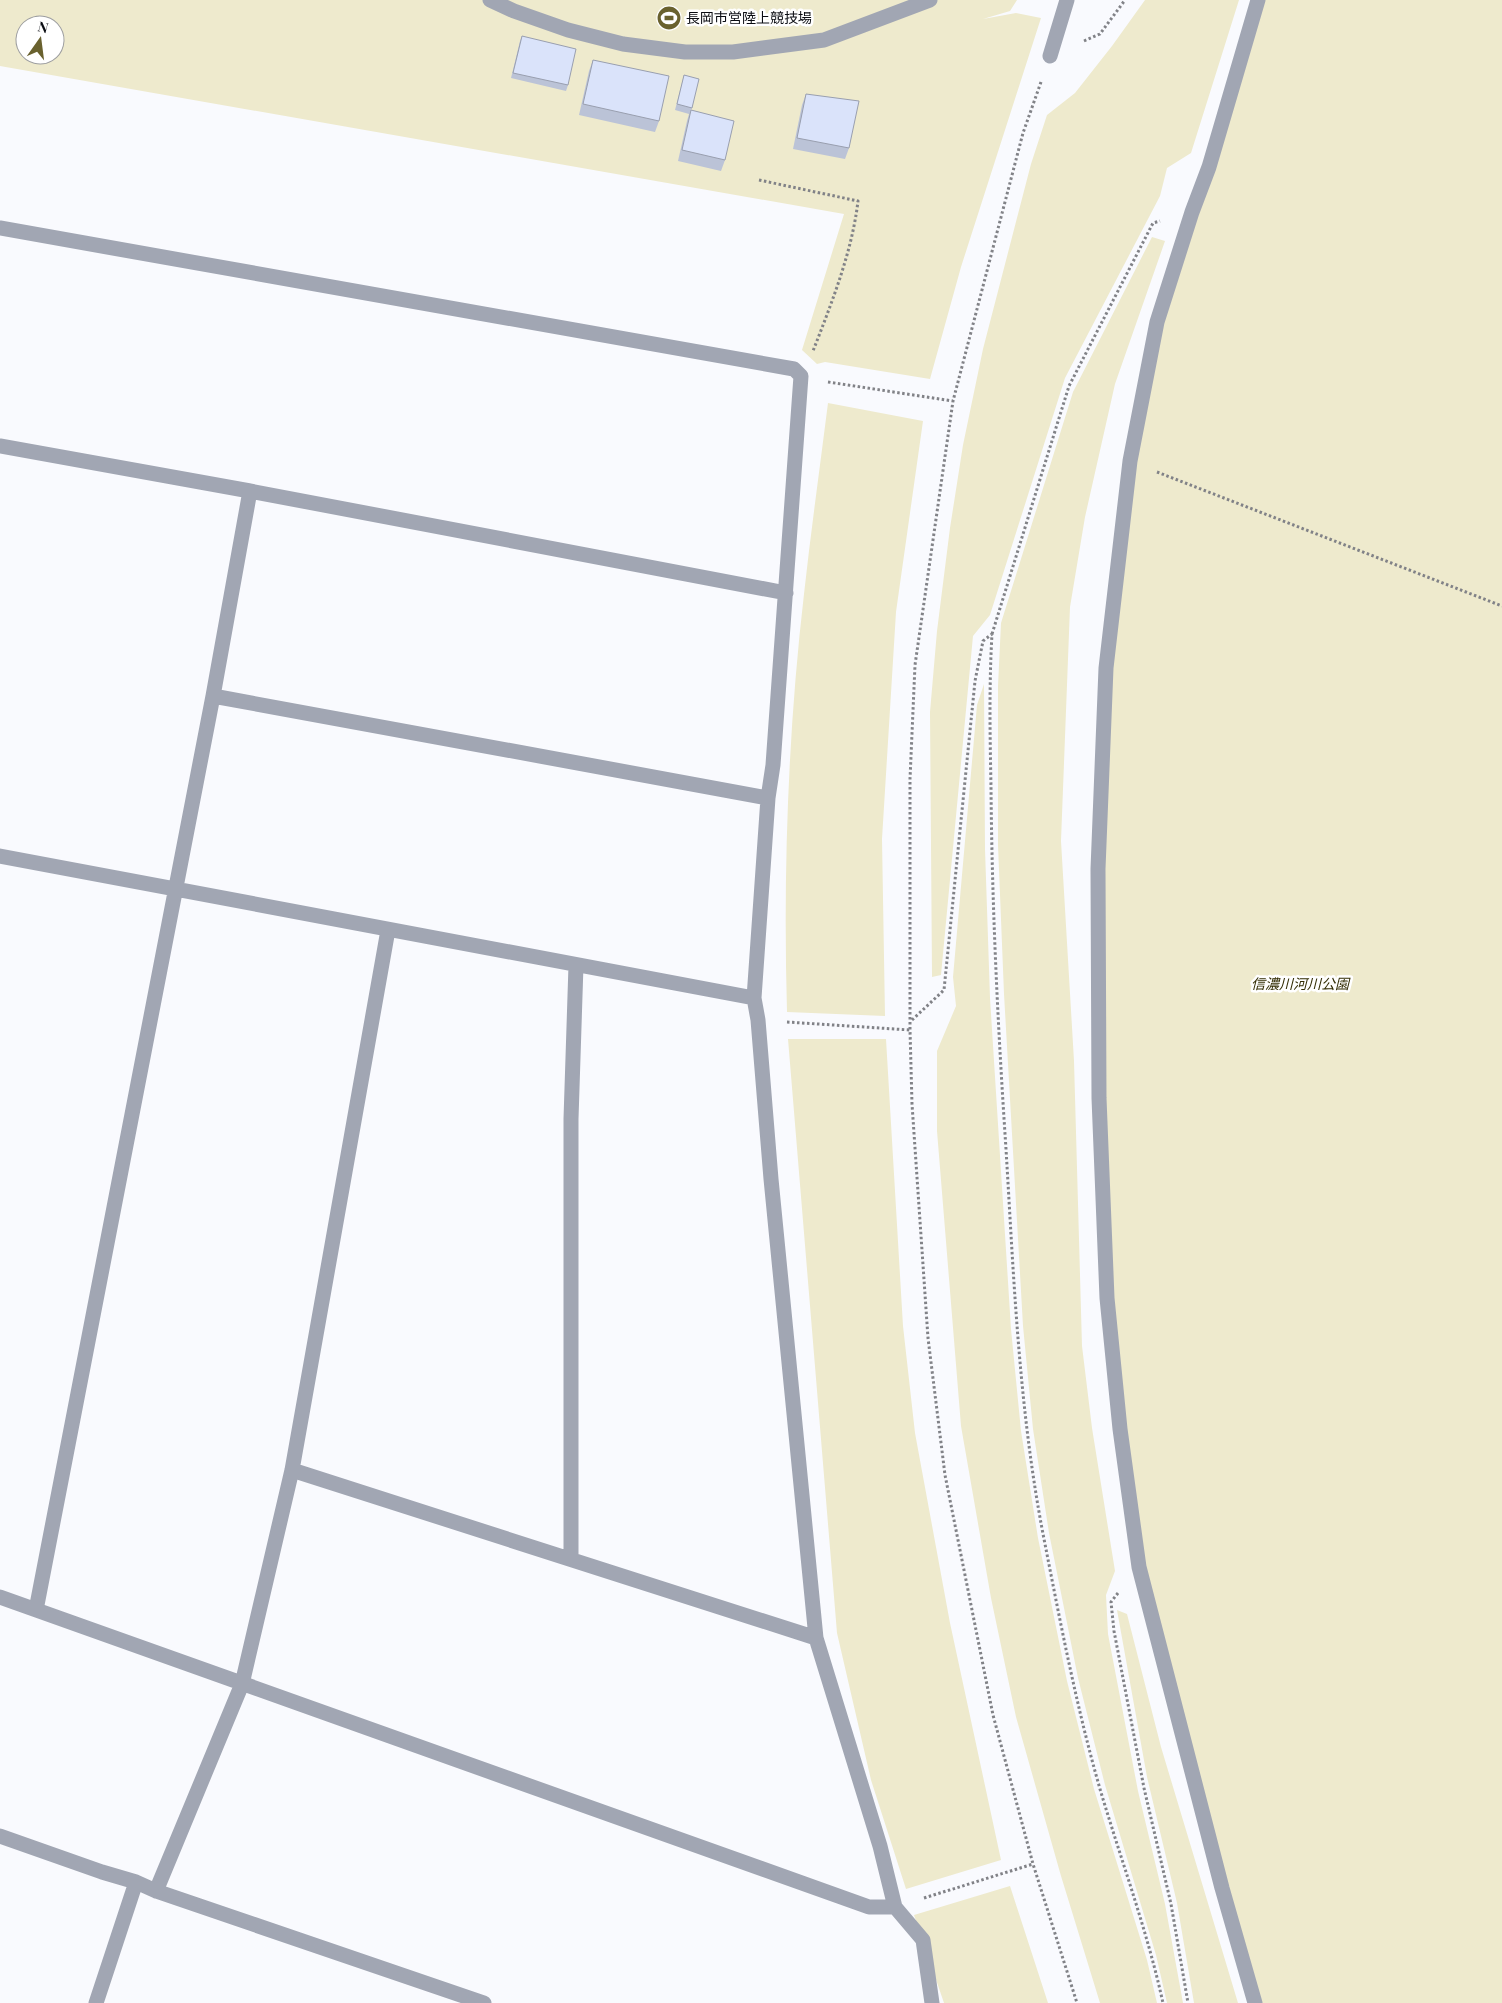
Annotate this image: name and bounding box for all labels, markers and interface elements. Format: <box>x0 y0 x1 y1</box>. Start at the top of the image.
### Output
sports icon: 長岡市営陸上競技場 <box>656 5 682 31</box>
place label: 長岡市営陸上競技場 <box>686 8 812 27</box>
north arrow <box>15 15 65 65</box>
text: N <box>36 16 50 37</box>
park label: 信濃川河川公園 <box>1251 974 1351 993</box>

